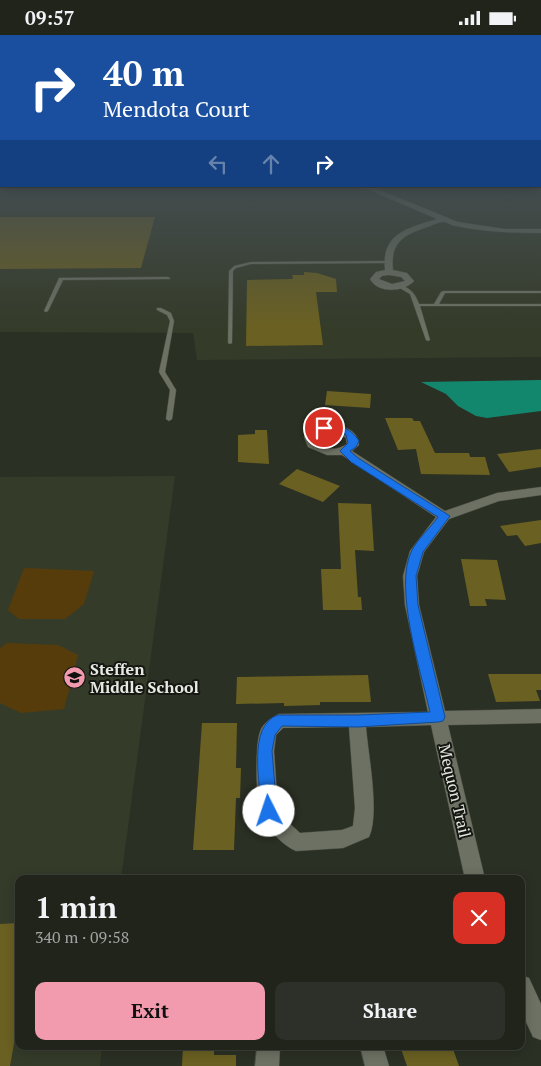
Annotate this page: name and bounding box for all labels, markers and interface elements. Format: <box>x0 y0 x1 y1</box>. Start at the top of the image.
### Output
text: 09:57 <box>25 5 74 30</box>
text: 40 m <box>103 50 184 96</box>
icon: right <box>20 55 85 120</box>
text: Mendota Court <box>103 94 250 123</box>
icon: left <box>204 150 232 178</box>
icon: ahead <box>257 150 285 178</box>
icon: right <box>310 150 338 178</box>
pin <box>303 407 345 449</box>
icon: arrive <box>310 414 338 442</box>
place label: Steffen Middle School <box>90 658 199 698</box>
school or university icon: Steffen Middle School <box>62 666 86 690</box>
street label: Mequon Trail <box>434 742 476 840</box>
position arrow <box>242 784 294 836</box>
text: 1 min <box>35 887 117 927</box>
button: close <box>453 892 505 944</box>
text: 340 m · 09:58 <box>35 926 129 948</box>
button: Exit <box>35 982 265 1040</box>
button: Share <box>275 982 505 1040</box>

